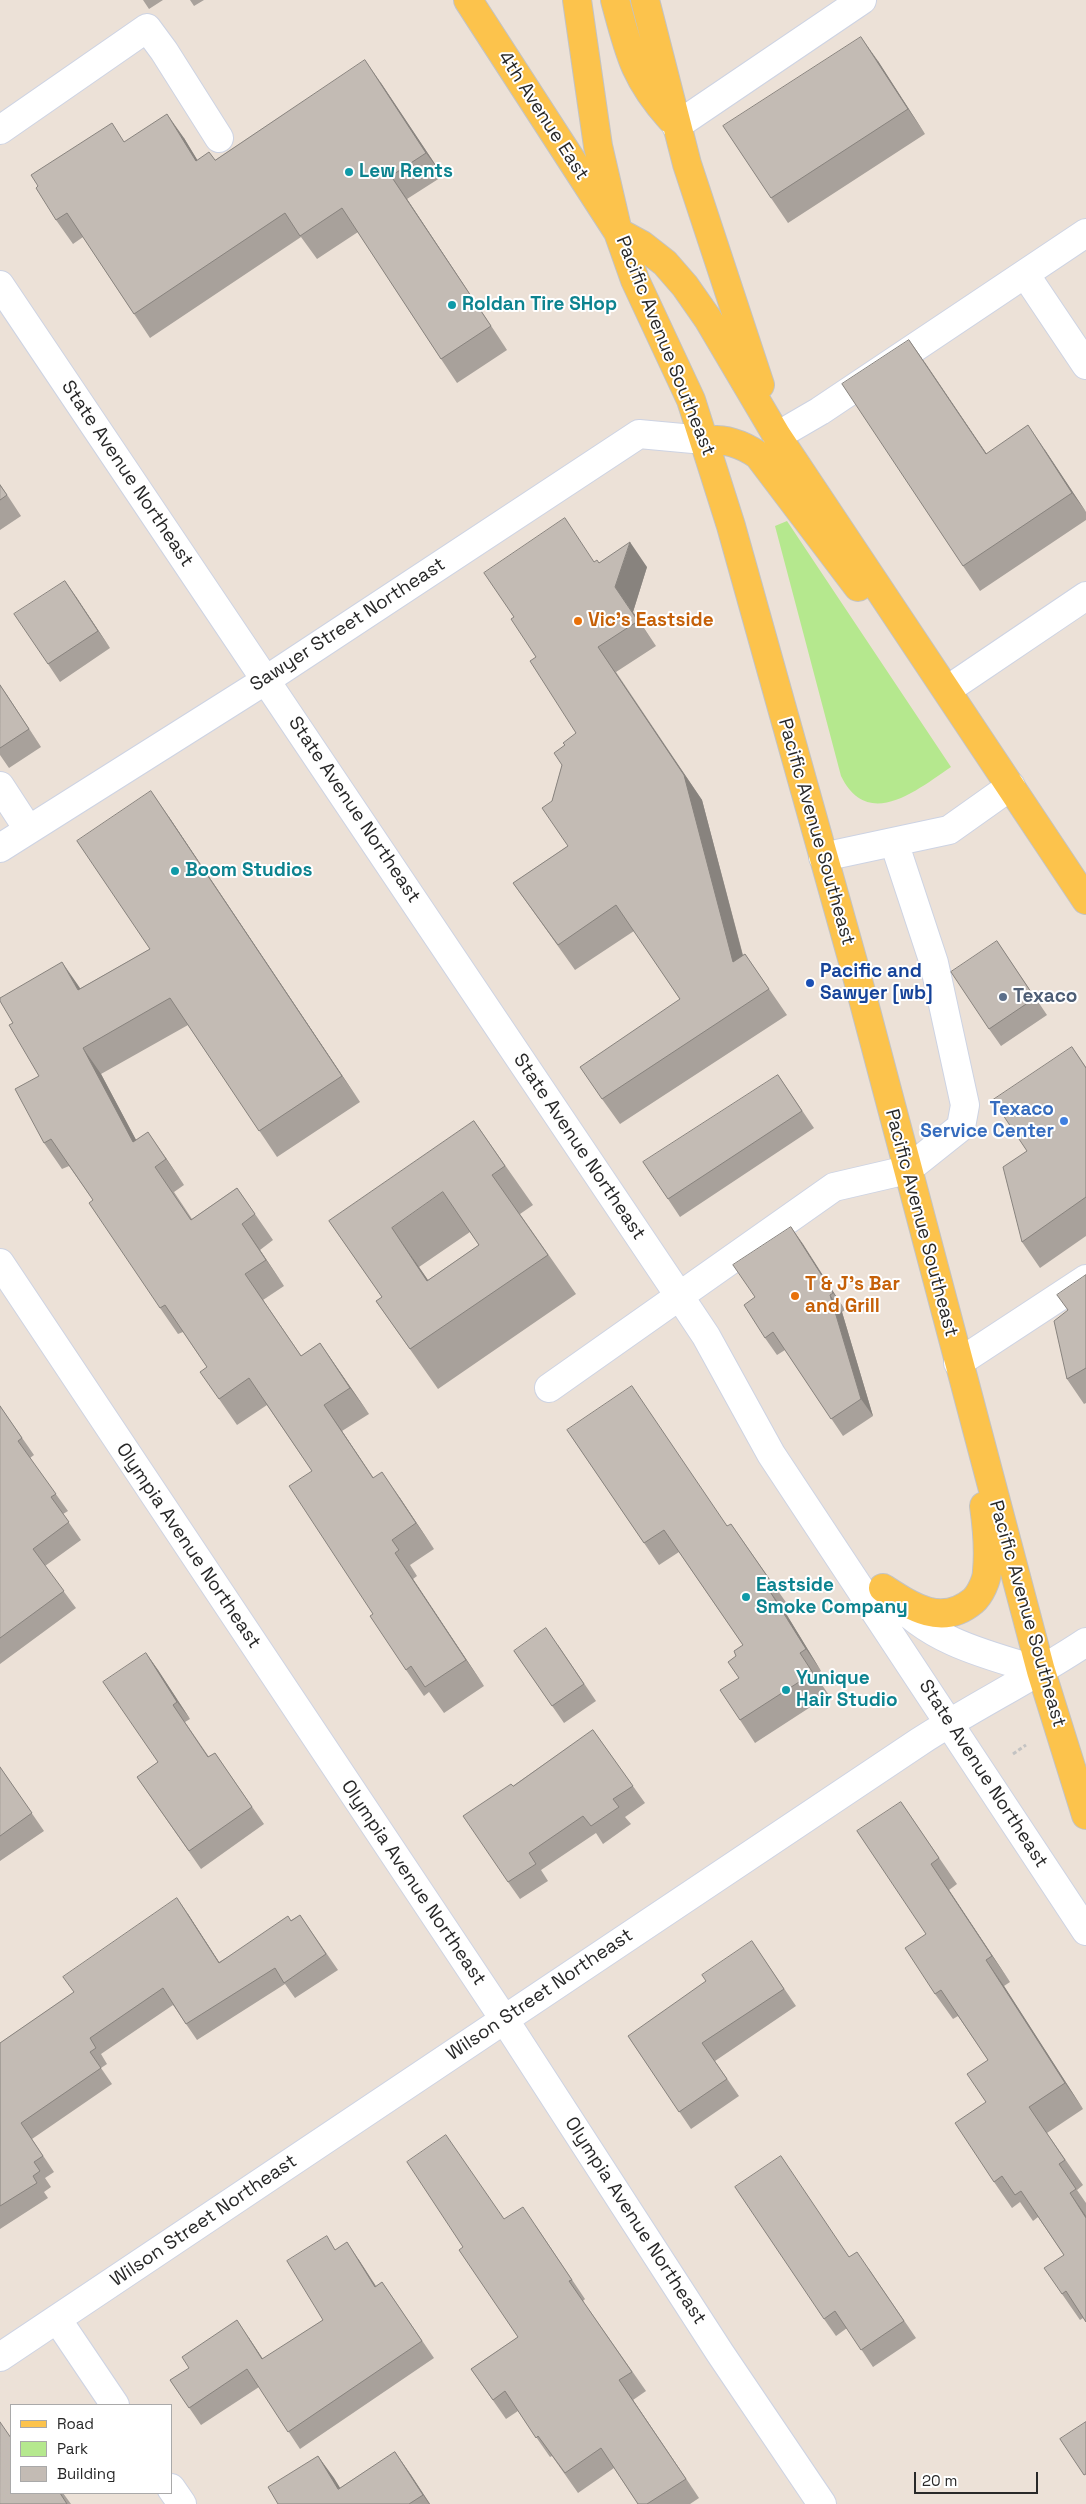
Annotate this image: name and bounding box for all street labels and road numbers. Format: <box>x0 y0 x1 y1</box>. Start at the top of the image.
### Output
street label: 4th Avenue East <box>493 47 593 185</box>
street label: Pacific Avenue Southeast <box>610 233 720 459</box>
street label: State Avenue Northeast <box>56 377 198 571</box>
street label: Sawyer Street Northeast <box>246 553 450 697</box>
street label: State Avenue Northeast <box>283 713 425 907</box>
street label: Pacific Avenue Southeast <box>773 716 859 948</box>
street label: State Avenue Northeast <box>508 1050 650 1244</box>
street label: Pacific Avenue Southeast <box>880 1107 962 1339</box>
street label: Olympia Avenue Northeast <box>111 1439 265 1653</box>
street label: Pacific Avenue Southeast <box>984 1498 1070 1730</box>
street label: State Avenue Northeast <box>914 1676 1052 1872</box>
street label: Olympia Avenue Northeast <box>336 1776 490 1990</box>
street label: Wilson Street Northeast <box>443 1924 637 2066</box>
street label: Olympia Avenue Northeast <box>559 2113 711 2329</box>
street label: Wilson Street Northeast <box>107 2150 301 2292</box>

